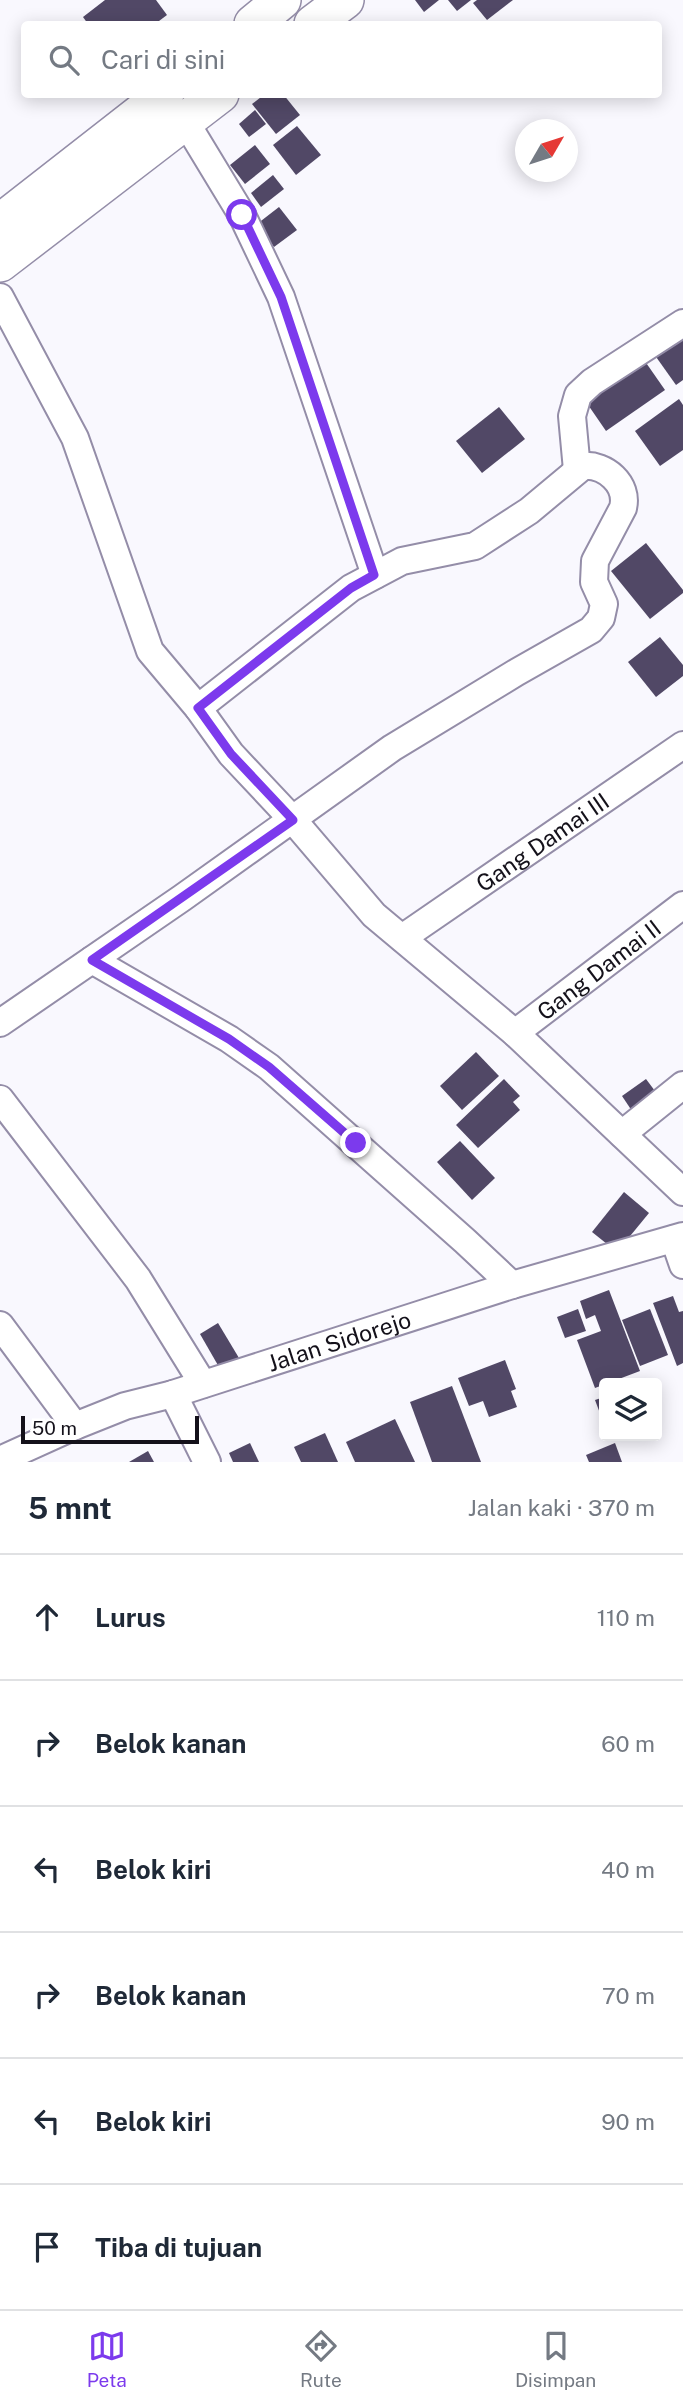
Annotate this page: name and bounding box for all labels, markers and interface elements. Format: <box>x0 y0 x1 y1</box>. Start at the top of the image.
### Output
search box <box>21 21 662 98</box>
icon: search <box>45 41 83 79</box>
text: Cari di sini <box>101 44 225 75</box>
north arrow <box>515 119 578 182</box>
route start <box>226 199 257 230</box>
street label: Gang Damai III <box>471 787 614 897</box>
street label: Gang Damai II <box>531 914 666 1025</box>
route end <box>340 1127 371 1158</box>
street label: Jalan Sidorejo <box>264 1305 414 1376</box>
map controls <box>599 1378 662 1441</box>
button: layers <box>599 1378 662 1441</box>
scale bar <box>21 1413 200 1445</box>
text: 50 m <box>32 1417 77 1439</box>
text: 5 mnt <box>28 1490 112 1526</box>
text: Jalan kaki · 370 m <box>468 1494 655 1521</box>
icon: ahead <box>28 1598 66 1636</box>
text: Lurus <box>95 1602 166 1633</box>
text: 110 m <box>597 1604 655 1631</box>
icon: right <box>28 1724 66 1762</box>
text: Belok kanan <box>95 1728 246 1759</box>
text: 60 m <box>601 1730 655 1757</box>
icon: left <box>28 1850 66 1888</box>
text: Belok kiri <box>95 1854 211 1885</box>
text: 40 m <box>601 1856 655 1883</box>
icon: right <box>28 1976 66 2014</box>
text: Belok kanan <box>95 1980 246 2011</box>
text: 70 m <box>602 1982 655 2009</box>
icon: left <box>28 2102 66 2140</box>
text: Belok kiri <box>95 2106 211 2137</box>
text: 90 m <box>601 2108 655 2135</box>
icon: arrive <box>28 2228 66 2266</box>
text: Tiba di tujuan <box>95 2232 262 2263</box>
tab: Peta <box>87 2327 127 2391</box>
tab: Rute <box>300 2327 342 2391</box>
tab: Disimpan <box>515 2327 596 2391</box>

